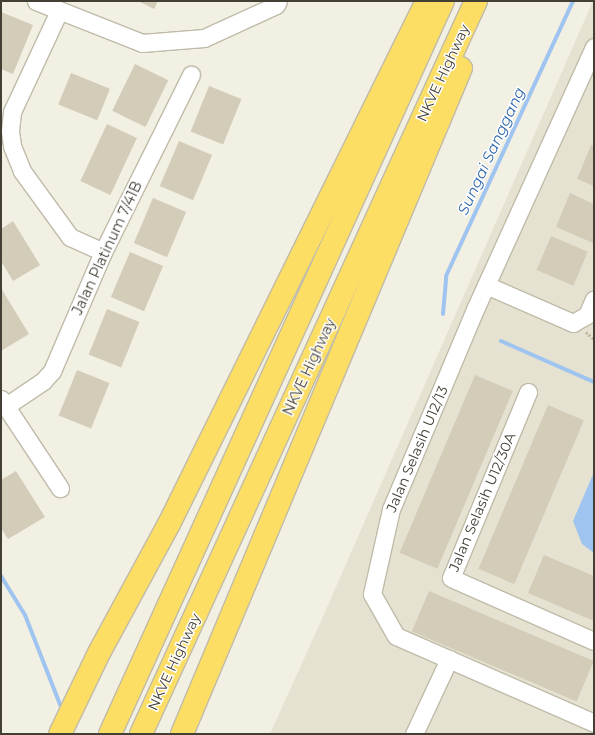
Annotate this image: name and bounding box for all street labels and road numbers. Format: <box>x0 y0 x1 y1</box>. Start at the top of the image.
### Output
street label: NKVE Highway <box>413 22 473 124</box>
street label: Jalan Platinum 7/41B <box>69 179 145 317</box>
street label: NKVE Highway <box>279 316 339 418</box>
street label: Jalan Selasih U12/13 <box>383 383 451 515</box>
street label: Jalan Selasih U12/30A <box>445 430 519 574</box>
street label: NKVE Highway <box>144 611 204 713</box>

